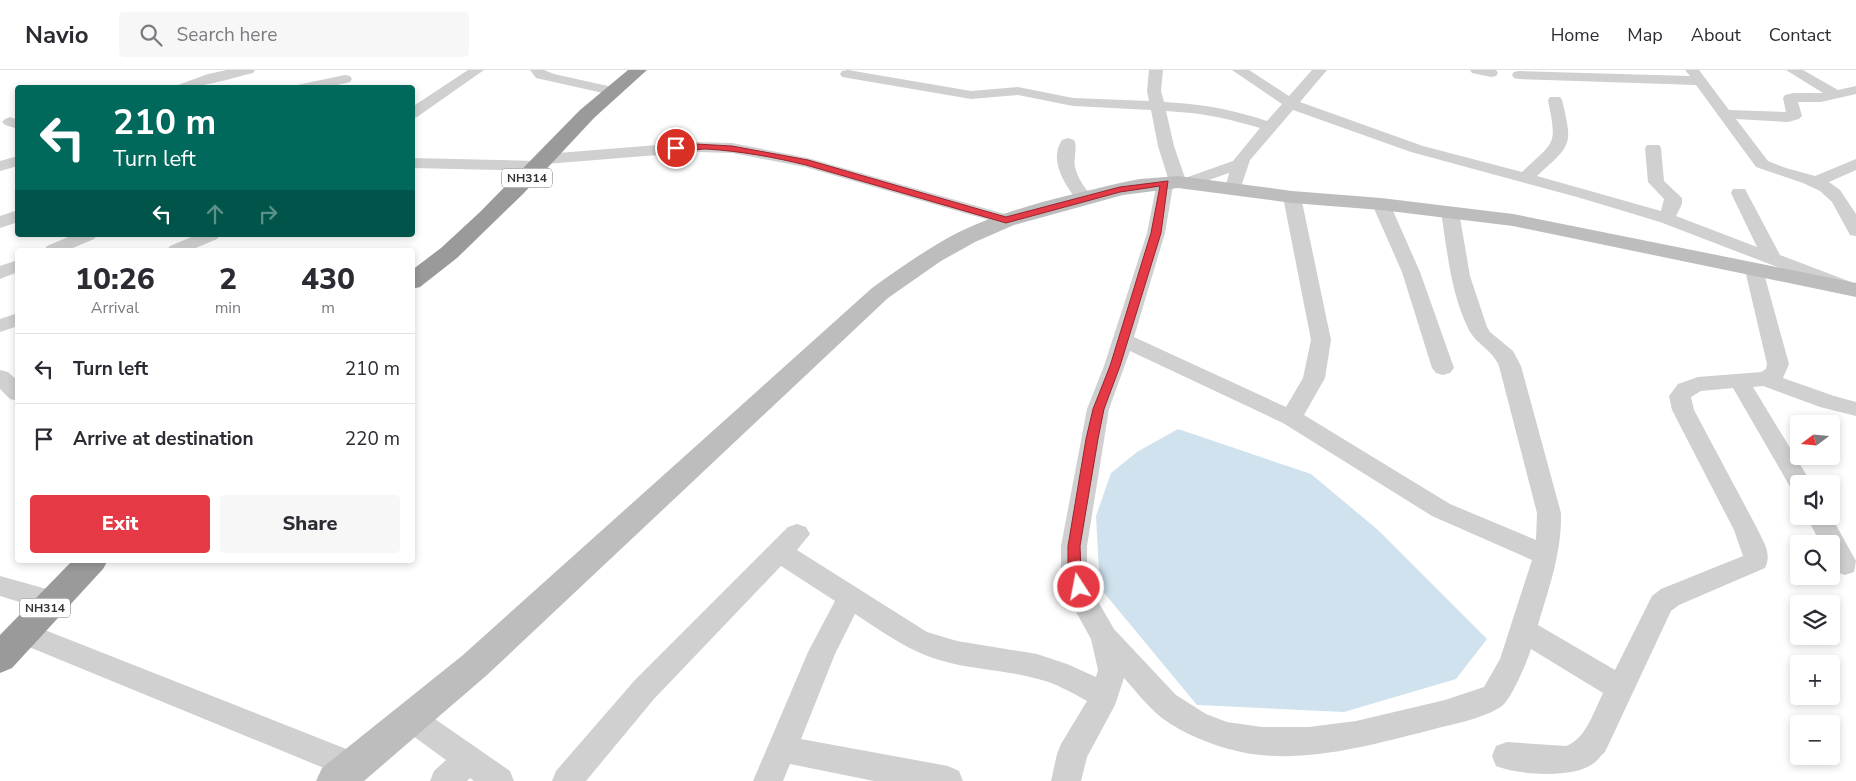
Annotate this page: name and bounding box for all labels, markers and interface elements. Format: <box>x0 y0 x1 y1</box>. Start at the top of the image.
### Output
search box <box>119 12 469 57</box>
text: Navio <box>25 19 89 51</box>
icon: search <box>137 21 165 49</box>
text: Search here <box>177 22 277 48</box>
text: Home <box>1551 23 1599 47</box>
text: Map <box>1627 23 1663 47</box>
text: About <box>1691 23 1741 47</box>
text: Contact <box>1769 23 1831 47</box>
text: 210 m <box>113 99 216 146</box>
icon: left <box>30 105 95 170</box>
pin <box>655 127 697 169</box>
icon: arrive <box>662 134 690 162</box>
text: Turn left <box>113 144 196 174</box>
road number: NH314 <box>502 169 552 188</box>
icon: left <box>148 200 176 228</box>
icon: ahead <box>201 200 229 228</box>
icon: right <box>254 200 282 228</box>
text: 10:26 <box>75 259 155 300</box>
text: 2 <box>219 259 237 300</box>
text: 430 <box>301 259 355 300</box>
text: Arrival <box>91 297 139 319</box>
text: min <box>215 297 241 319</box>
text: m <box>321 297 335 319</box>
icon: left <box>30 355 58 383</box>
text: Turn left <box>73 356 148 382</box>
text: 210 m <box>345 356 400 382</box>
north arrow <box>1790 415 1840 465</box>
map controls <box>1790 415 1840 765</box>
icon: arrive <box>30 425 58 453</box>
text: Arrive at destination <box>73 426 254 452</box>
text: 220 m <box>345 426 400 452</box>
button: sound <box>1790 475 1840 525</box>
button: Exit <box>30 495 210 553</box>
button: Share <box>220 495 400 553</box>
button: search <box>1790 535 1840 585</box>
position arrow <box>1052 560 1104 612</box>
button: layers <box>1790 595 1840 645</box>
road number: NH314 <box>20 598 70 618</box>
button: + <box>1790 655 1840 705</box>
button: − <box>1790 715 1840 765</box>

